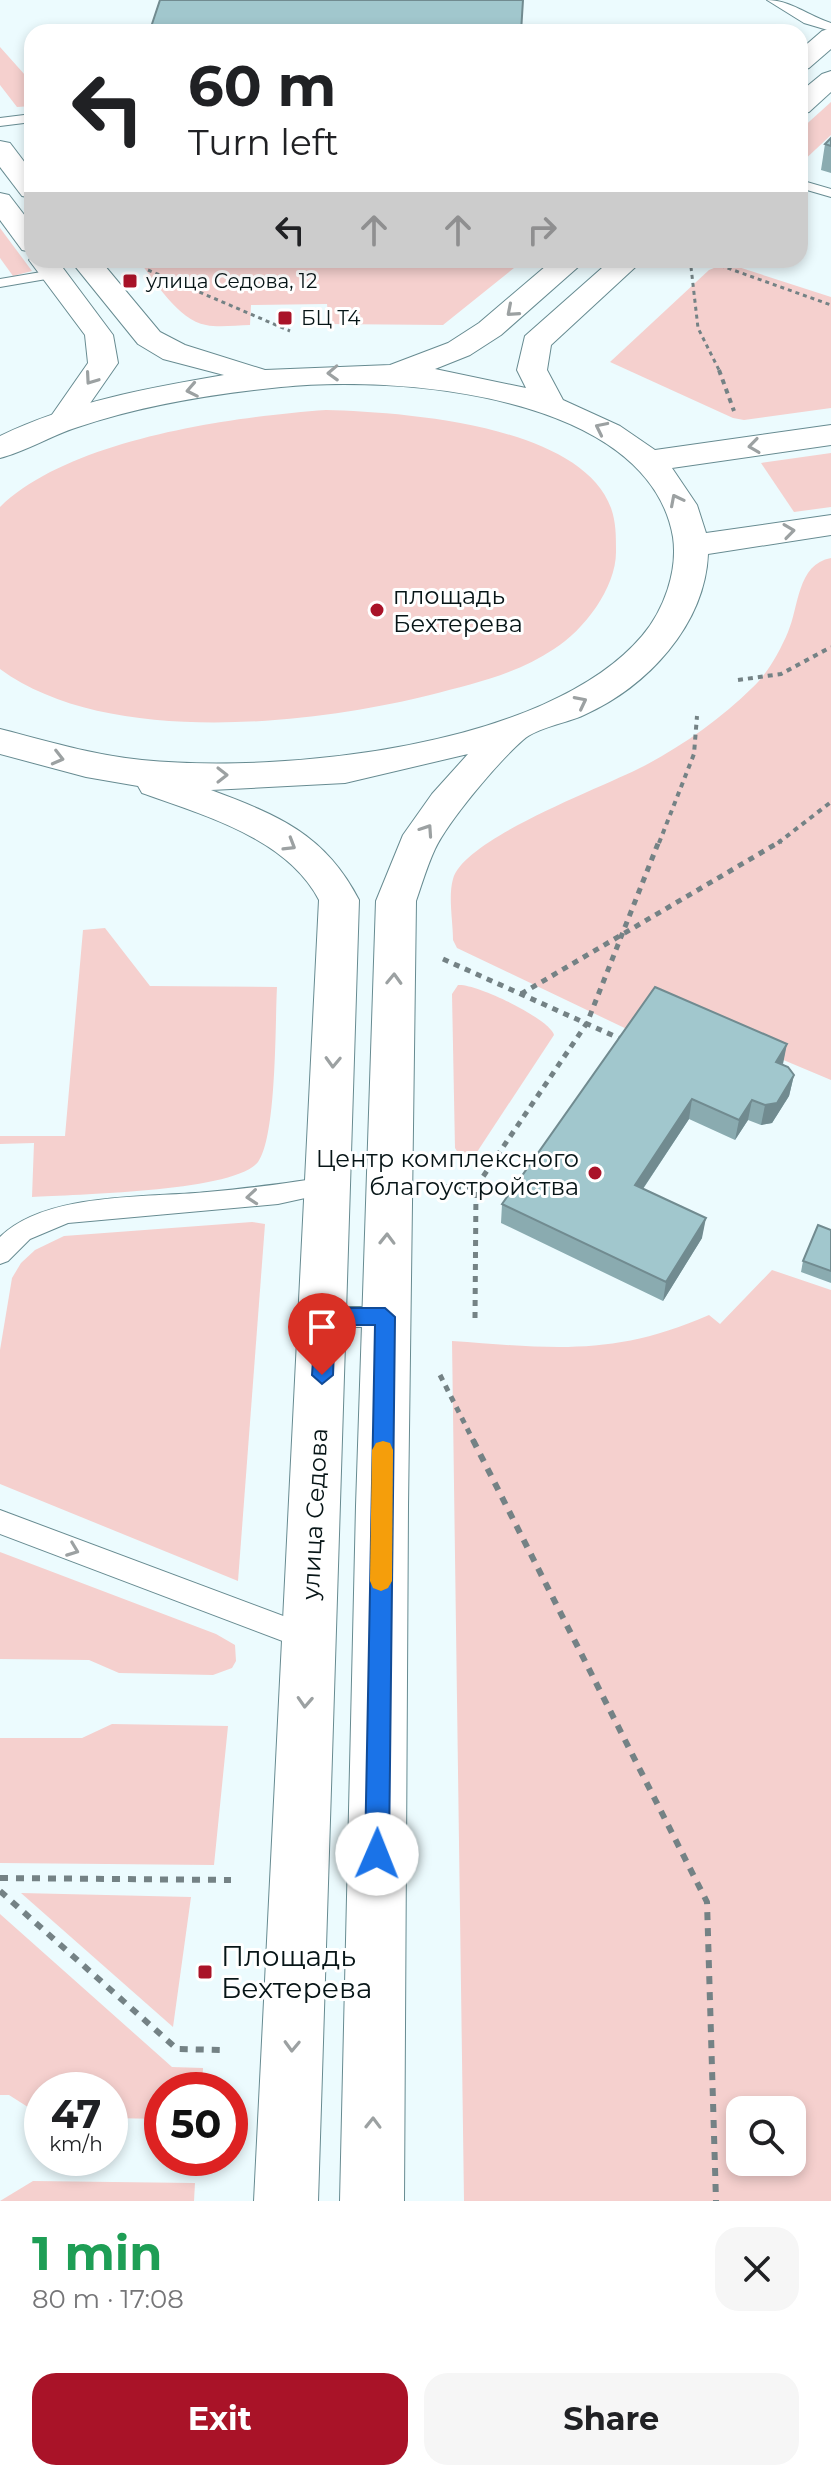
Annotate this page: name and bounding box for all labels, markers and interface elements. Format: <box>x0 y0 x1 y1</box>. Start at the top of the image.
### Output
text: 60 m <box>188 52 336 120</box>
icon: left <box>56 56 160 160</box>
text: Turn left <box>188 120 339 164</box>
icon: left <box>268 208 312 252</box>
icon: ahead <box>352 208 396 252</box>
icon: ahead <box>436 208 480 252</box>
icon: right <box>520 208 564 252</box>
place label: улица Седова, 12 <box>145 269 317 293</box>
marker: улица Седова, 12 <box>121 272 139 290</box>
one-way arrow <box>506 301 521 316</box>
place label: БЦ Т4 <box>301 306 361 330</box>
marker: БЦ Т4 <box>276 309 294 327</box>
one-way arrow <box>326 365 339 382</box>
one-way arrow <box>86 371 101 385</box>
one-way arrow <box>185 380 199 397</box>
one-way arrow <box>595 422 610 438</box>
one-way arrow <box>747 437 761 454</box>
one-way arrow <box>671 494 686 508</box>
one-way arrow <box>782 523 796 540</box>
place label: площадь Бехтерева <box>393 581 523 638</box>
marker: площадь Бехтерева <box>368 601 386 619</box>
one-way arrow <box>573 697 587 712</box>
one-way arrow <box>50 748 64 765</box>
one-way arrow <box>216 766 229 784</box>
one-way arrow <box>417 824 432 838</box>
one-way arrow <box>281 836 296 851</box>
one-way arrow <box>385 972 402 985</box>
one-way arrow <box>325 1056 342 1069</box>
place label: Центр комплексного благоустройства <box>316 1144 579 1201</box>
marker: Центр комплексного благоустройства <box>586 1164 604 1182</box>
one-way arrow <box>245 1188 258 1205</box>
one-way arrow <box>378 1232 396 1245</box>
pin <box>288 1293 356 1375</box>
icon: arrive <box>300 1305 344 1349</box>
street label: улица Седова <box>295 1427 333 1602</box>
one-way arrow <box>65 1540 79 1557</box>
one-way arrow <box>297 1696 314 1709</box>
position arrow <box>335 1812 419 1896</box>
place label: Площадь Бехтерева <box>221 1939 372 2005</box>
marker: Площадь Бехтерева <box>196 1963 214 1981</box>
one-way arrow <box>284 2040 301 2053</box>
speed limit sign: 50 <box>144 2072 248 2176</box>
text: 47 <box>51 2089 101 2138</box>
map controls <box>726 2096 806 2176</box>
button: search <box>726 2096 806 2176</box>
one-way arrow <box>364 2116 382 2129</box>
text: km/h <box>49 2132 103 2156</box>
text: 1 min <box>32 2224 162 2282</box>
button: close <box>715 2227 799 2311</box>
text: 80 m · 17:08 <box>32 2283 184 2315</box>
button: Exit <box>32 2373 408 2465</box>
button: Share <box>424 2373 799 2465</box>

